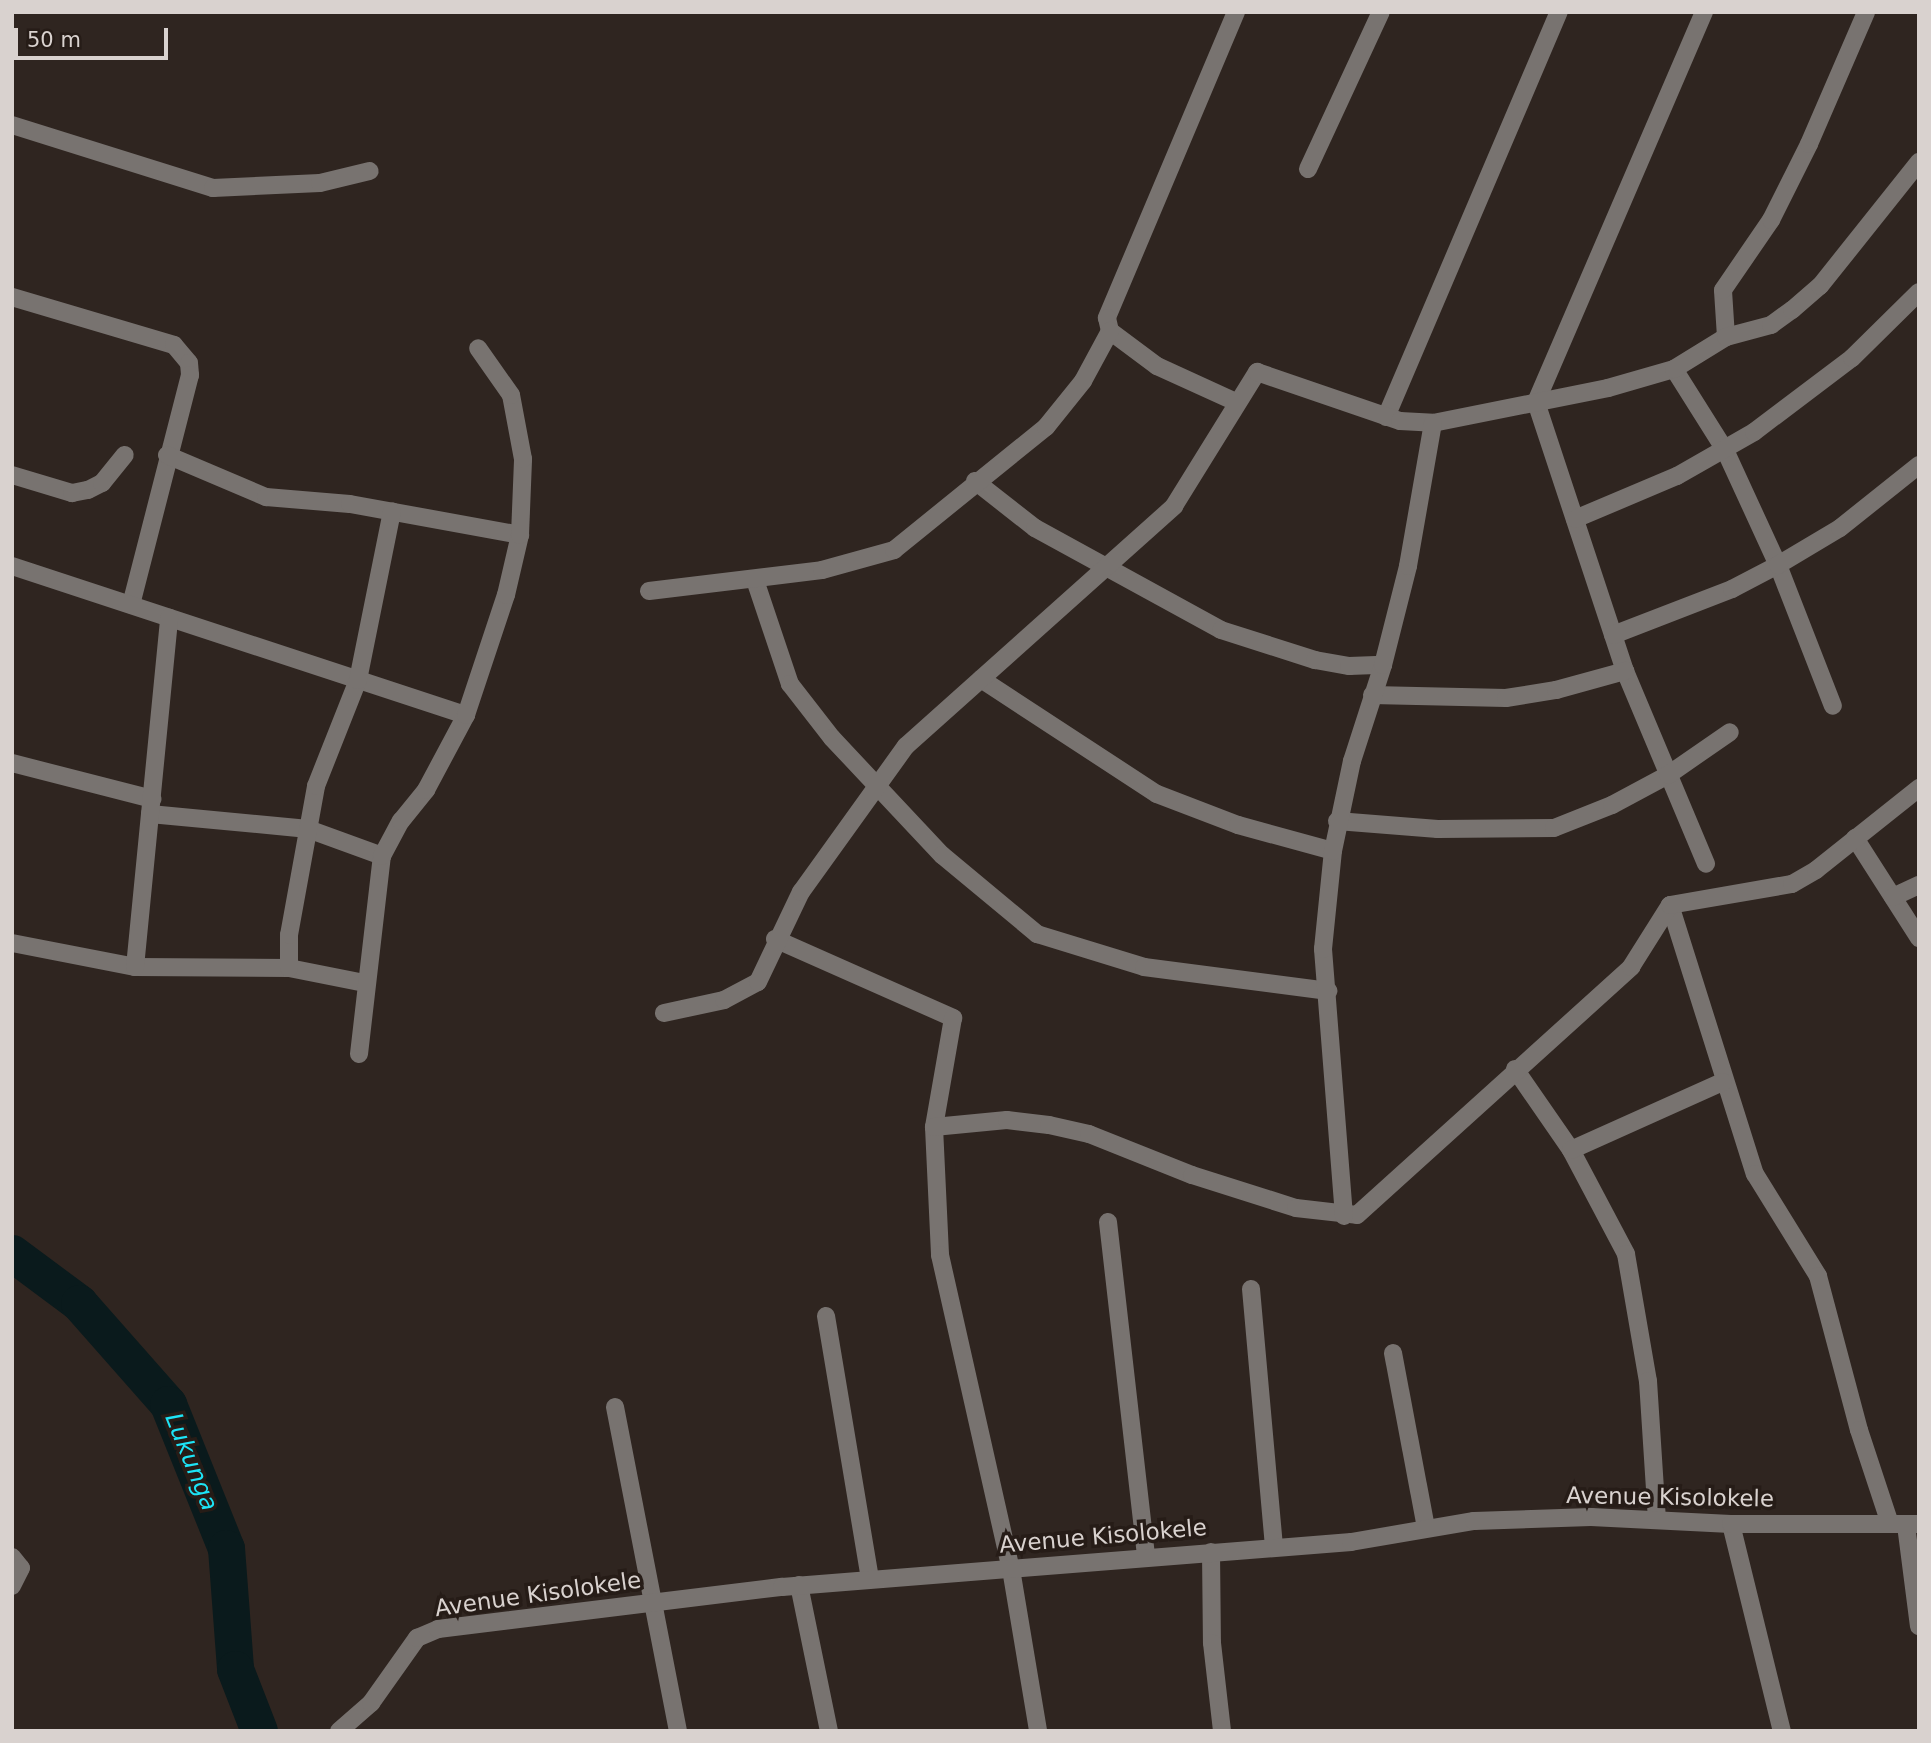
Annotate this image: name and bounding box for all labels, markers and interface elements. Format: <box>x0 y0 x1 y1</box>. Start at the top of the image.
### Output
scale bar <box>18 14 172 58</box>
text: 50 m <box>27 28 81 52</box>
water label: Lukunga <box>158 1409 224 1515</box>
street label: Avenue Kisolokele <box>1566 1481 1774 1513</box>
street label: Avenue Kisolokele <box>998 1513 1208 1559</box>
street label: Avenue Kisolokele <box>433 1566 643 1622</box>

